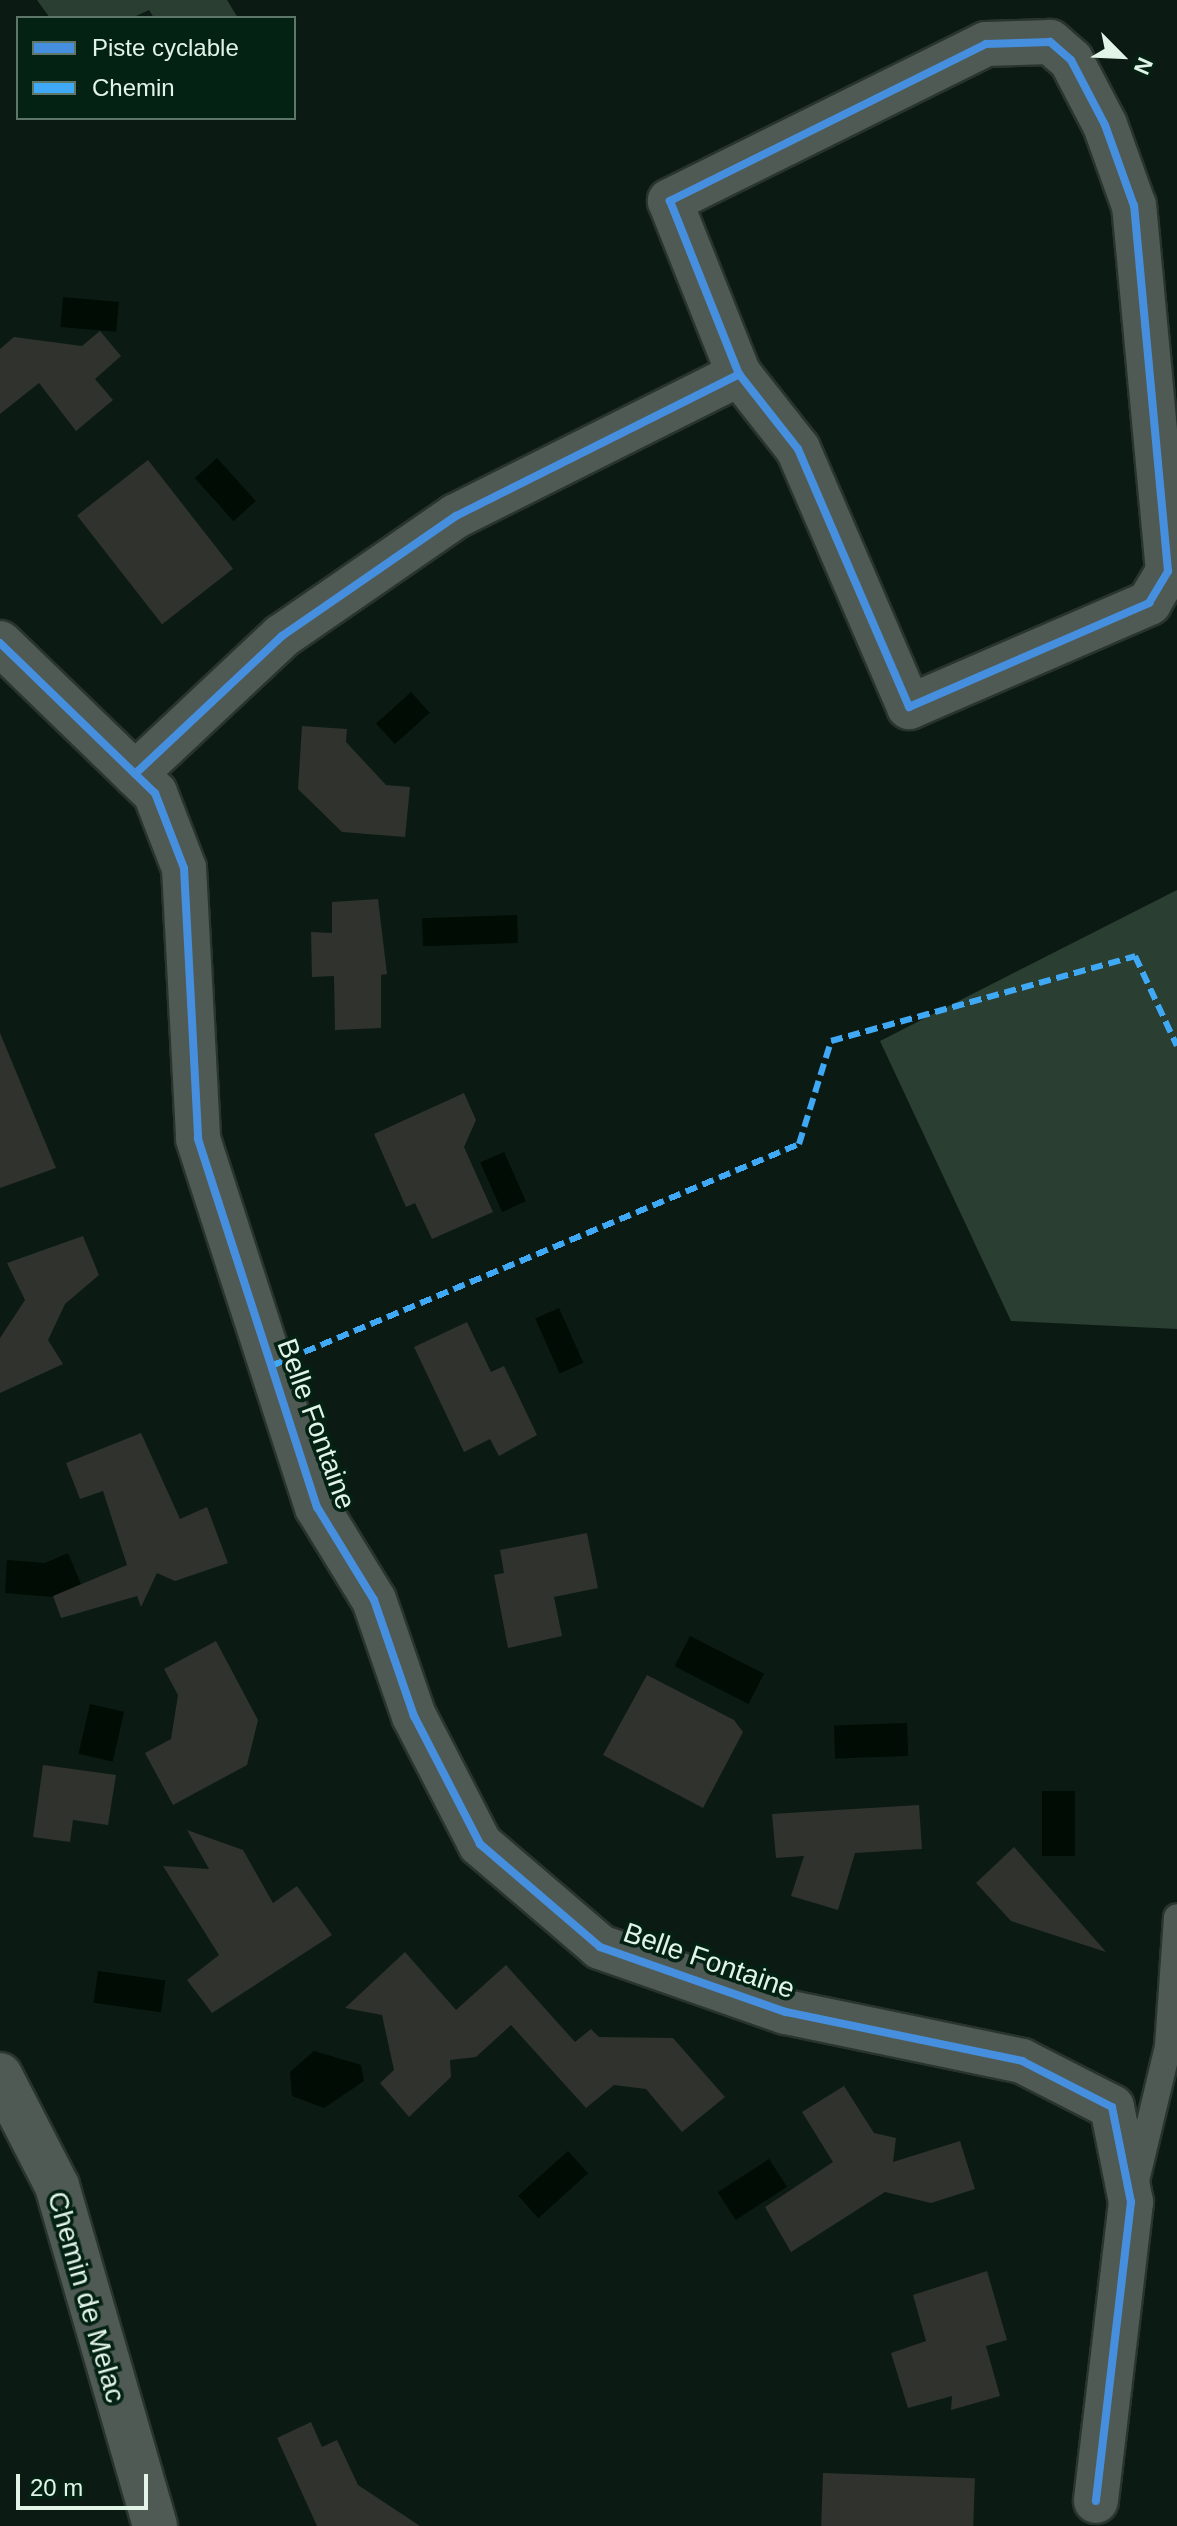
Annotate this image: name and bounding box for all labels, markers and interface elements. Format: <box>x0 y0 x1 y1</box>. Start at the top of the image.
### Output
legend <box>16 16 296 120</box>
north arrow <box>1081 16 1161 96</box>
text: Piste cyclable <box>92 34 239 61</box>
text: N <box>1129 54 1158 78</box>
text: Chemin <box>92 74 175 101</box>
street label: Belle Fontaine <box>270 1334 362 1514</box>
street label: Belle Fontaine <box>619 1916 799 2006</box>
street label: Chemin de Melac <box>40 2188 132 2406</box>
scale bar <box>20 2458 152 2508</box>
text: 20 m <box>30 2474 83 2501</box>

